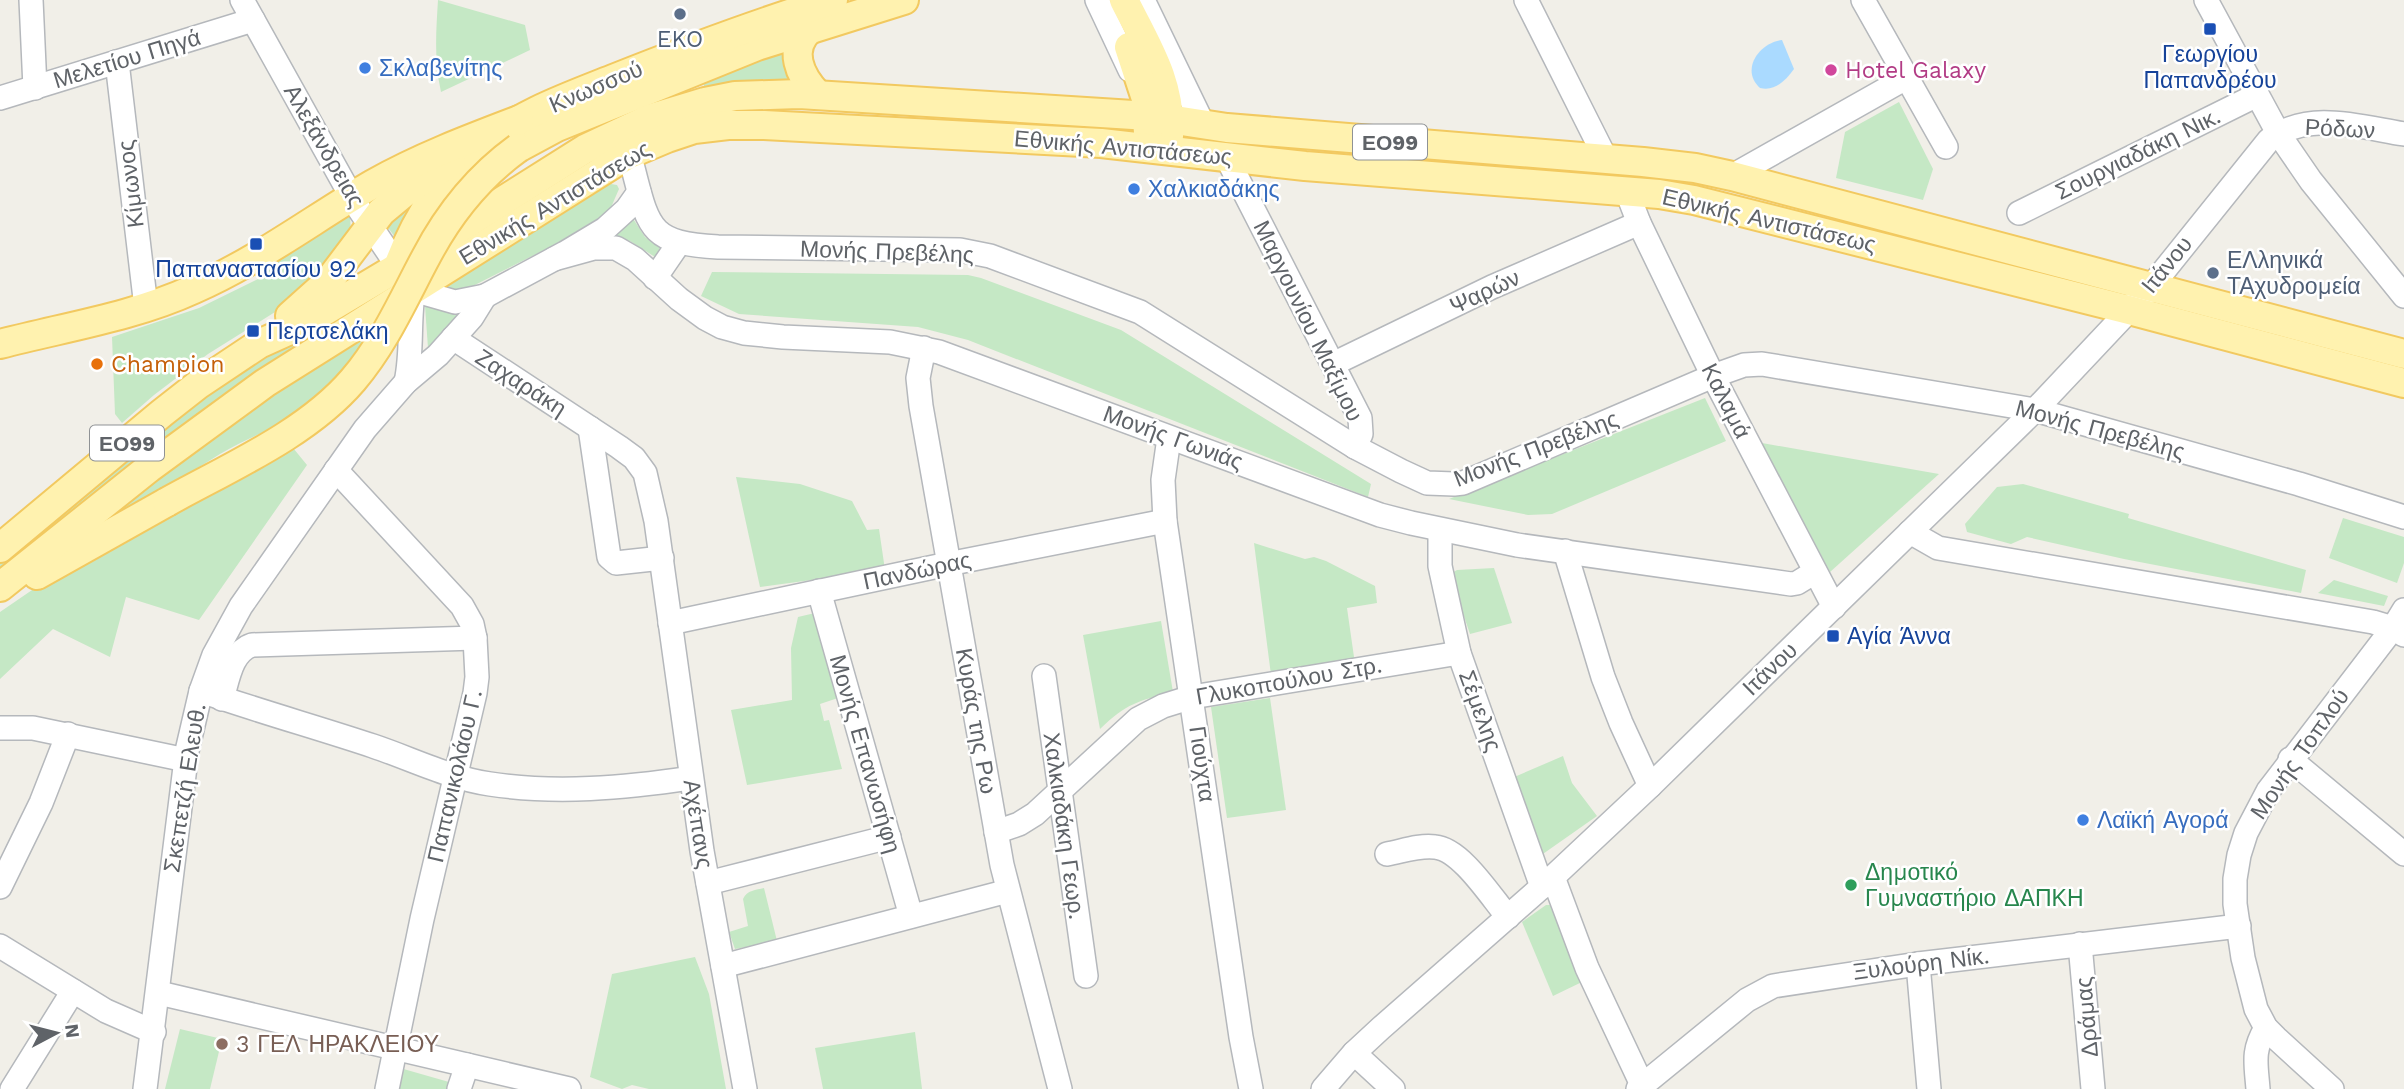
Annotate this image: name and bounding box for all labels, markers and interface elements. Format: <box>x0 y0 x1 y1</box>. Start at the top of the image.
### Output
marker: EKO <box>672 6 688 22</box>
marker: Γεωργίου Παπανδρέου <box>2202 21 2218 37</box>
street label: Μελετίου Πηγά <box>50 24 204 94</box>
place label: EKO <box>657 26 703 53</box>
place label: Γεωργίου Παπανδρέου <box>2143 41 2277 94</box>
place label: Σκλαβενίτης <box>379 55 502 82</box>
street label: Κνωσσού <box>545 55 647 119</box>
place label: Hotel Galaxy <box>1845 57 1986 84</box>
marker: Σκλαβενίτης <box>357 60 373 76</box>
marker: Hotel Galaxy <box>1823 62 1839 78</box>
street label: Αλεξάνδρειας <box>278 80 370 212</box>
street label: Σουργιαδάκη Νικ. <box>2051 102 2225 206</box>
street label: Ρόδων <box>2304 114 2376 144</box>
road number: ΕΟ99 <box>1353 124 1427 160</box>
street label: Εθνικής Αντιστάσεως <box>1013 125 1233 171</box>
street label: Εθνικής Αντιστάσεως <box>454 135 656 271</box>
street label: Κίμωνος <box>112 139 150 229</box>
place label: Χαλκιαδάκης <box>1148 176 1280 203</box>
marker: Χαλκιαδάκης <box>1126 181 1142 197</box>
street label: Εθνικής Αντιστάσεως <box>1660 183 1878 259</box>
street label: Μαργουνίου Μαξίμου <box>1248 216 1368 426</box>
street label: Ιτάνου <box>2136 231 2198 299</box>
street label: Μονής Πρεβέλης <box>800 235 974 269</box>
marker: Παπαναστασίου 92 <box>248 236 264 252</box>
place label: ΕΛληνικά ΤΑχυδρομεία <box>2227 247 2361 300</box>
place label: Παπαναστασίου 92 <box>155 256 357 283</box>
street label: Ψαρών <box>1446 264 1524 320</box>
marker: ΕΛληνικά ΤΑχυδρομεία <box>2205 265 2221 281</box>
place label: Περτσελάκη <box>267 318 389 345</box>
marker: Περτσελάκη <box>245 323 261 339</box>
street label: Ζαχαράκη <box>471 344 571 422</box>
place label: Champion <box>111 351 225 378</box>
marker: Champion <box>89 356 105 372</box>
street label: Καλαμά <box>1696 359 1756 443</box>
street label: Μονής Πρεβέλης <box>2012 394 2188 466</box>
street label: Μονής Γωνιάς <box>1099 400 1247 476</box>
street label: Μονής Πρεβέλης <box>1450 405 1622 493</box>
road number: ΕΟ99 <box>90 426 164 460</box>
street label: Πανδώρας <box>861 546 973 596</box>
place label: Αγία Άννα <box>1847 623 1951 650</box>
marker: Αγία Άννα <box>1825 628 1841 644</box>
street label: Ιτάνου <box>1737 637 1803 701</box>
street label: Κυράς της Ρω <box>950 646 1002 796</box>
street label: Γλυκοπούλου Στρ. <box>1194 651 1384 711</box>
street label: Μονής Επανωσήφη <box>824 652 906 856</box>
street label: Σέμελης <box>1453 667 1507 755</box>
street label: Μονής Τοπλού <box>2245 684 2355 824</box>
street label: Παπανικολάου Γ. <box>422 687 488 865</box>
street label: Σκεπετζή Ελευθ. <box>158 702 212 874</box>
street label: Γιούχτα <box>1183 724 1221 804</box>
street label: Χαλκιαδάκη Γεωρ. <box>1038 731 1090 921</box>
street label: Αχέπανς <box>678 777 718 871</box>
place label: Λαϊκή Αγορά <box>2097 807 2229 834</box>
marker: Λαϊκή Αγορά <box>2075 812 2091 828</box>
place label: Δημοτικό Γυμναστήριο ΔΑΠΚΗ <box>1865 859 2084 912</box>
marker: Δημοτικό Γυμναστήριο ΔΑΠΚΗ <box>1843 877 1859 893</box>
street label: Ξυλούρη Νίκ. <box>1851 942 1991 986</box>
street label: Δράμας <box>2070 976 2104 1058</box>
north arrow <box>21 998 91 1068</box>
text: N <box>60 1023 85 1039</box>
place label: 3 ΓΕΛ ΗΡΑΚΛΕΙΟΥ <box>236 1031 439 1058</box>
marker: 3 ΓΕΛ ΗΡΑΚΛΕΙΟΥ <box>214 1036 230 1052</box>

